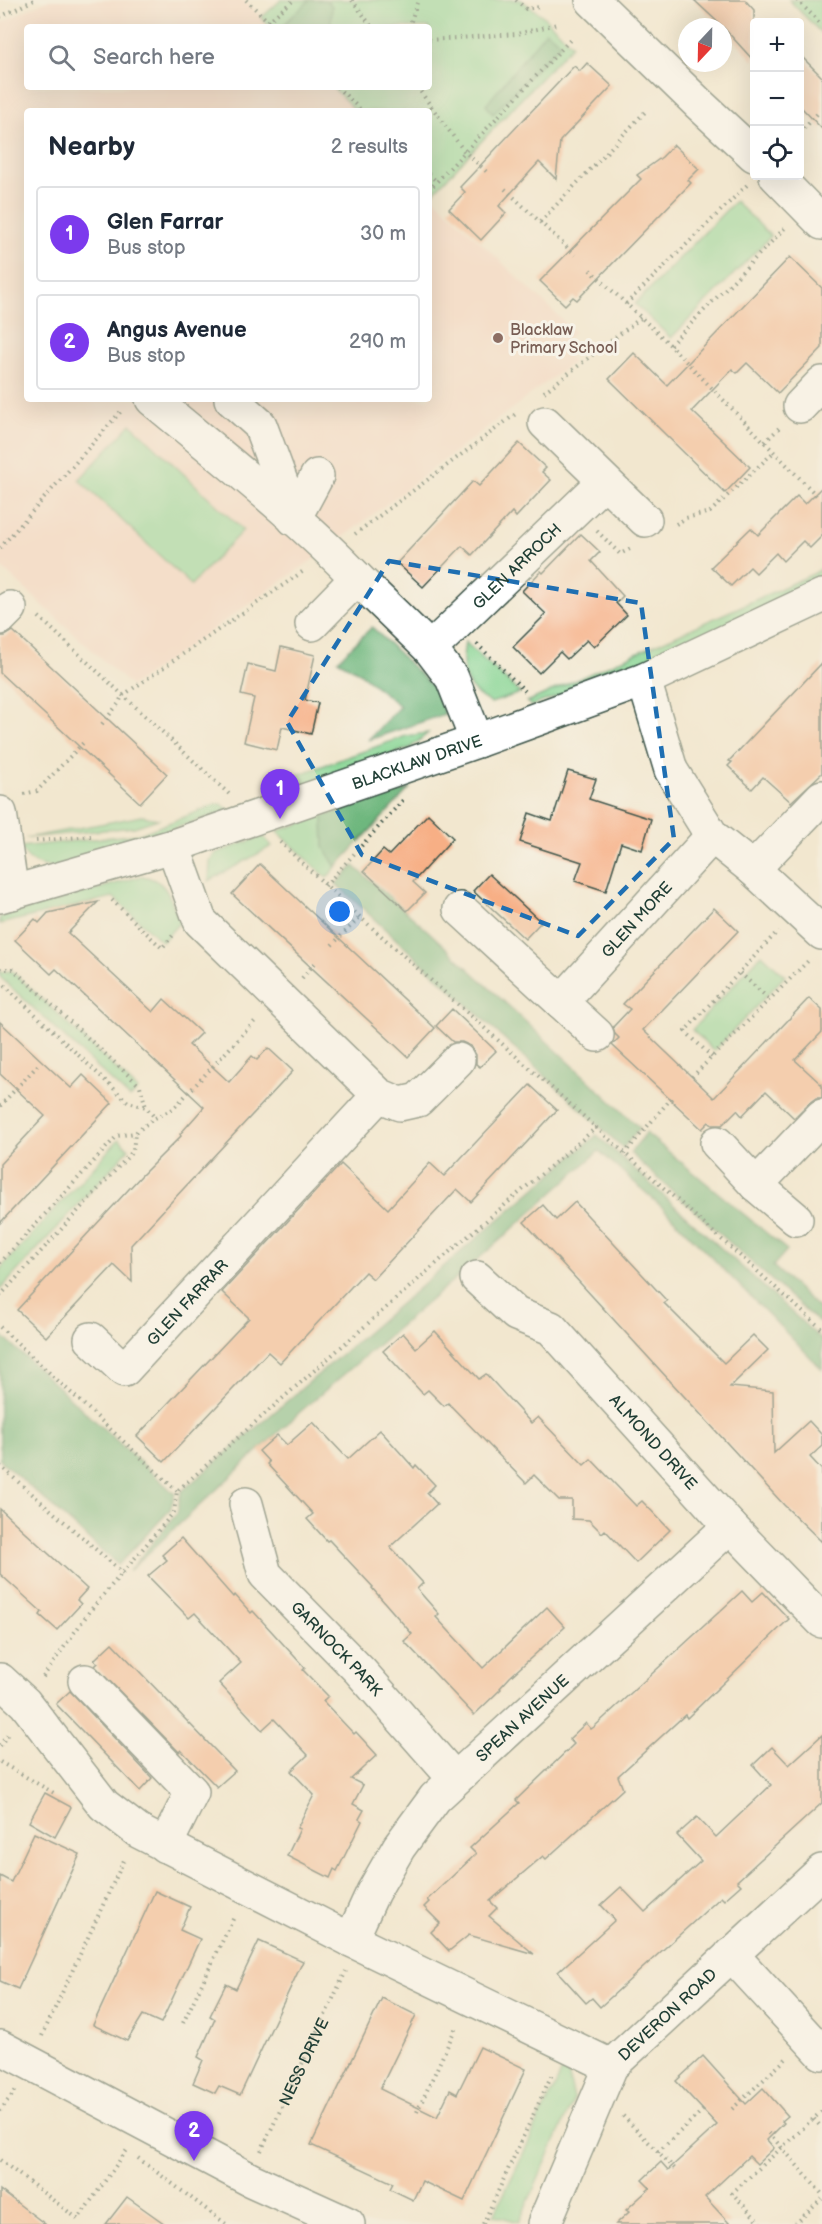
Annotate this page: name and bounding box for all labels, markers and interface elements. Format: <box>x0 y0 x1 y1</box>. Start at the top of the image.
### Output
north arrow <box>678 18 732 72</box>
map controls <box>750 18 804 180</box>
button: + <box>750 18 804 72</box>
search box <box>24 24 432 90</box>
icon: search <box>45 41 78 74</box>
text: Search here <box>93 44 215 71</box>
button: − <box>750 72 804 126</box>
button: locate <box>750 126 804 180</box>
text: Nearby <box>48 132 135 163</box>
text: 2 results <box>331 135 408 159</box>
text: Glen Farrar <box>107 209 223 236</box>
text: 1 <box>65 222 74 246</box>
text: 30 m <box>360 222 406 246</box>
text: Bus stop <box>107 236 186 260</box>
text: Angus Avenue <box>107 317 247 344</box>
place label: Blacklaw Primary School <box>510 321 617 358</box>
text: 2 <box>64 330 75 354</box>
text: 290 m <box>349 330 406 354</box>
marker: Blacklaw Primary School <box>491 331 505 345</box>
text: Bus stop <box>107 344 186 368</box>
street label: GLEN ARROCH <box>469 520 566 614</box>
street label: BLACKLAW DRIVE <box>350 732 485 794</box>
pin: 1 <box>260 770 300 819</box>
street label: GLEN MORE <box>598 878 677 962</box>
your location <box>325 897 354 926</box>
street label: GLEN FARRAR <box>144 1256 233 1350</box>
street label: ALMOND DRIVE <box>605 1391 700 1494</box>
street label: GARNOCK PARK <box>286 1598 386 1701</box>
street label: SPEAN AVENUE <box>473 1671 573 1766</box>
street label: DEVERON ROAD <box>615 1965 721 2065</box>
street label: NESS DRIVE <box>276 2015 333 2109</box>
pin: 2 <box>174 2112 214 2161</box>

